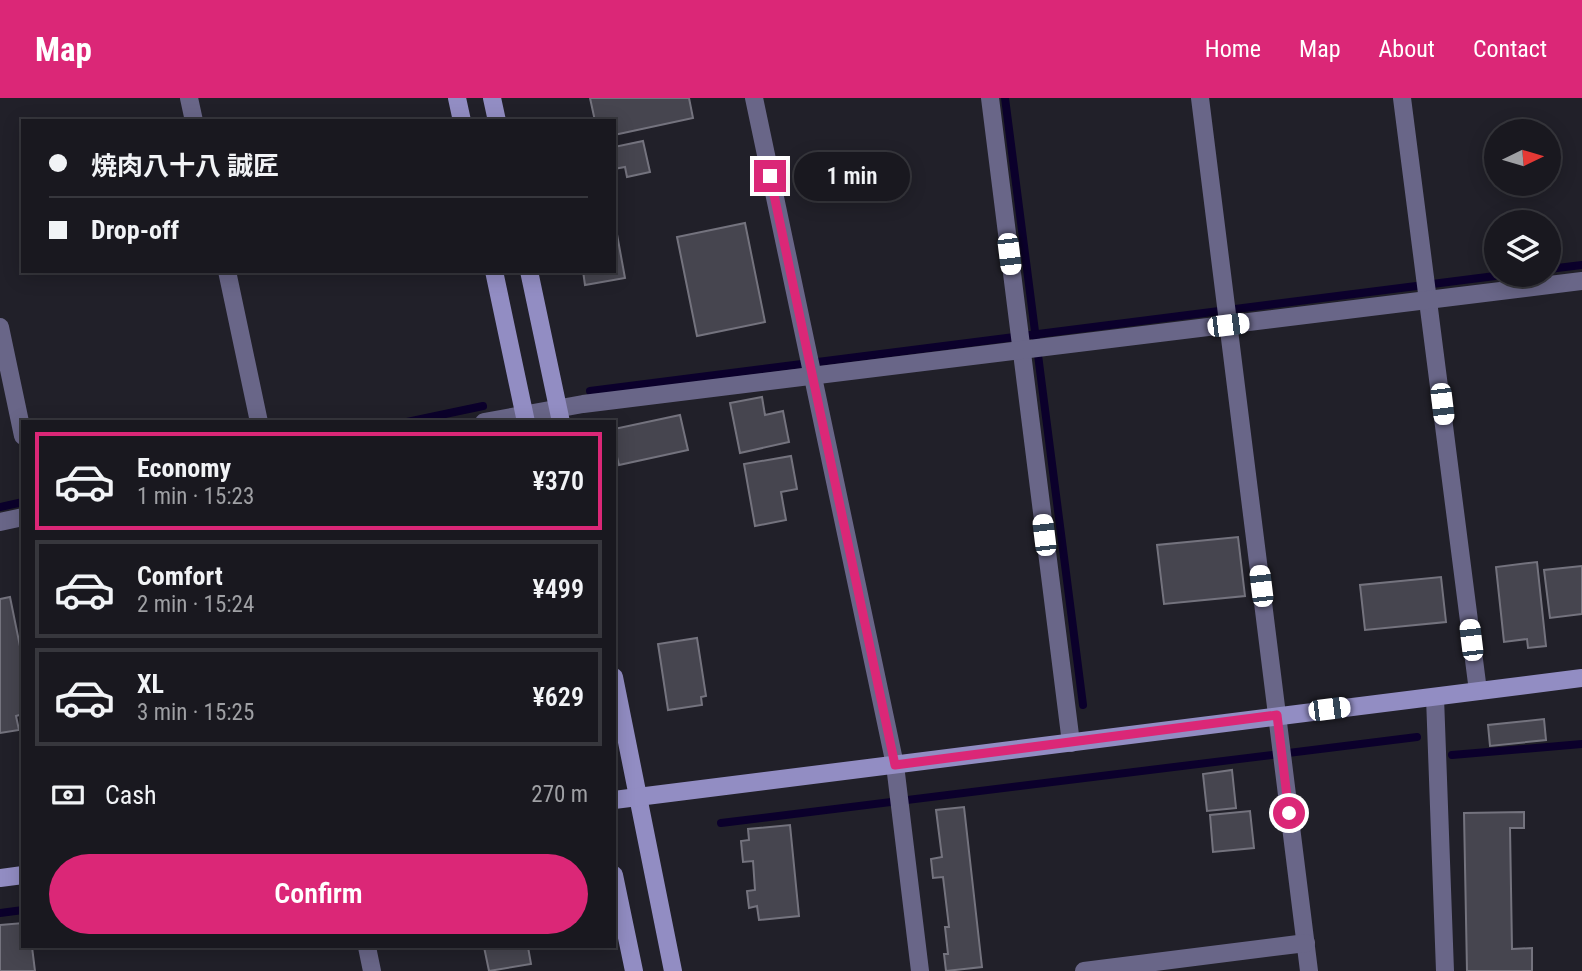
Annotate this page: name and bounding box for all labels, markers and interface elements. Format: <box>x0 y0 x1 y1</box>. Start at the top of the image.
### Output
text: Map <box>35 30 92 69</box>
text: Home <box>1205 35 1261 63</box>
text: Map <box>1299 35 1341 63</box>
text: About <box>1379 35 1435 63</box>
text: Contact <box>1473 35 1547 63</box>
north arrow <box>1484 119 1561 196</box>
map controls <box>1484 119 1561 287</box>
text: 焼肉八十八 誠匠 <box>91 151 279 181</box>
callout: 1 min <box>794 152 910 200</box>
route end <box>754 160 786 192</box>
text: 1 min <box>827 163 877 190</box>
button: layers <box>1484 210 1561 287</box>
text: Drop-off <box>91 215 179 245</box>
car <box>997 232 1022 276</box>
car <box>1206 312 1251 338</box>
car <box>1430 382 1455 426</box>
icon: car <box>53 450 116 513</box>
text: Economy <box>137 453 231 483</box>
text: ¥370 <box>532 466 584 496</box>
text: 1 min · 15:23 <box>137 483 254 510</box>
car <box>1032 513 1057 557</box>
icon: car <box>53 558 116 621</box>
text: Comfort <box>137 561 223 591</box>
car <box>1249 564 1274 608</box>
text: ¥499 <box>532 574 584 604</box>
text: 2 min · 15:24 <box>137 591 254 618</box>
car <box>1459 618 1484 662</box>
icon: car <box>53 666 116 729</box>
text: XL <box>137 669 164 699</box>
text: ¥629 <box>532 682 584 712</box>
car <box>1307 696 1352 722</box>
text: 3 min · 15:25 <box>137 699 254 726</box>
icon: cash <box>49 776 87 814</box>
text: Cash <box>105 780 157 810</box>
text: 270 m <box>531 781 588 808</box>
route start <box>1273 797 1305 829</box>
button: Confirm <box>49 854 588 934</box>

